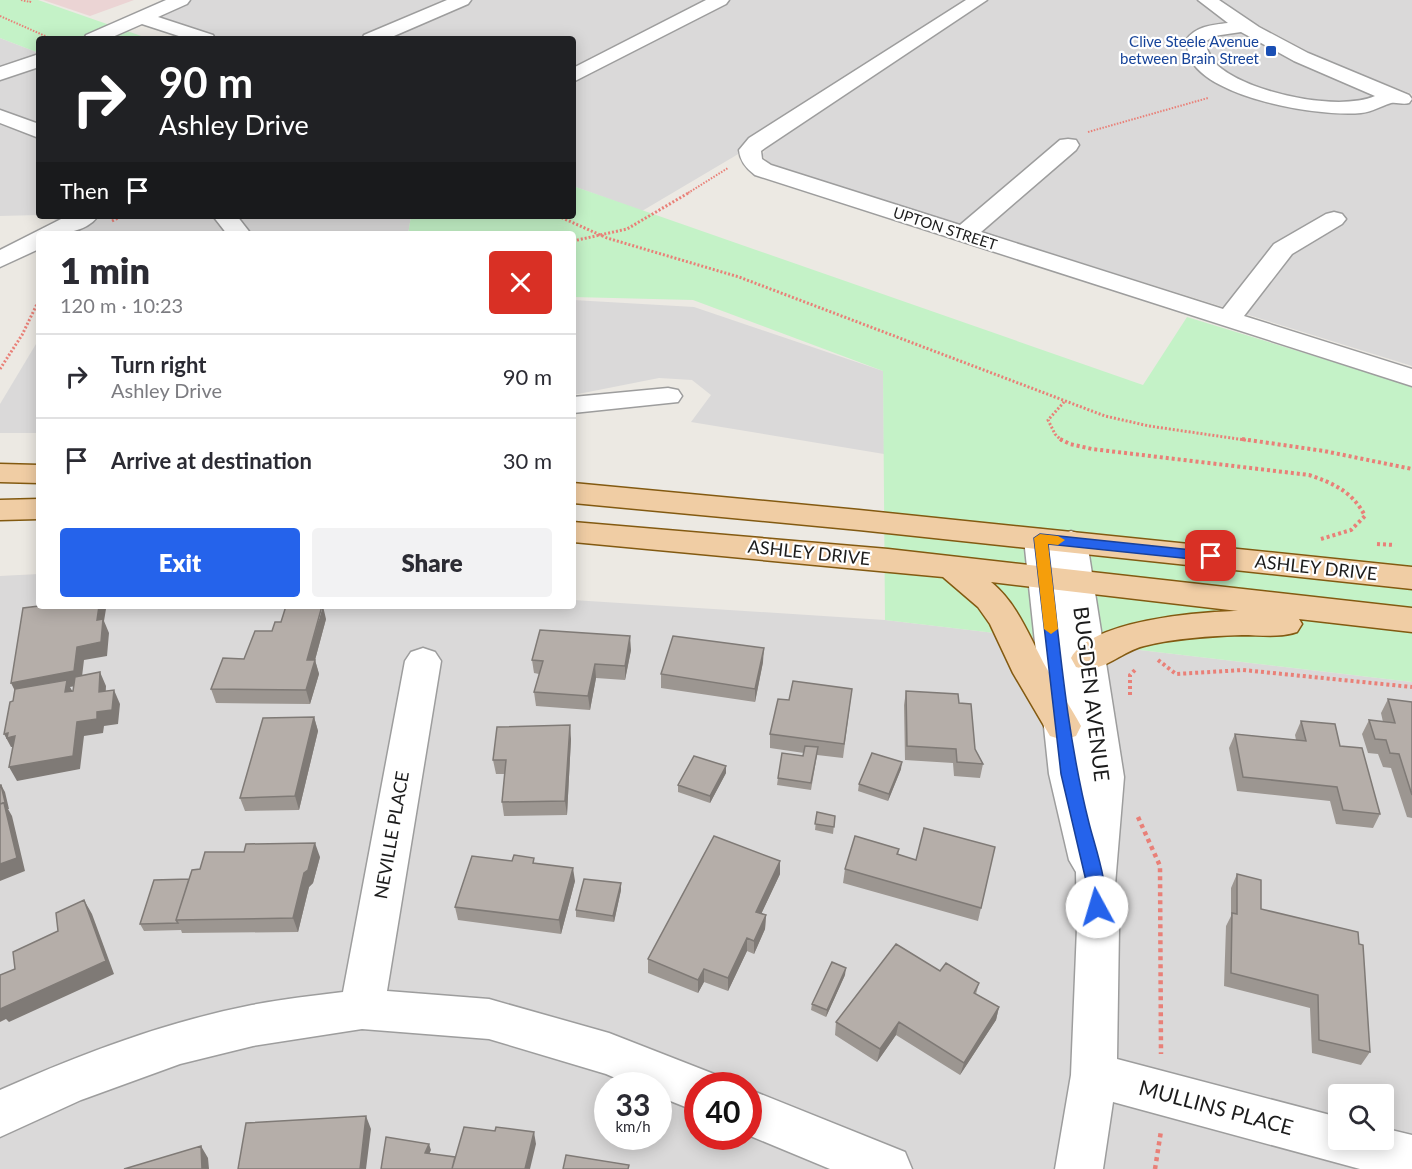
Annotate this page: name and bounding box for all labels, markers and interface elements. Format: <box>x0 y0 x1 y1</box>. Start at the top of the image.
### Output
place label: Clive Steele Avenue between Brain Street <box>1120 32 1260 67</box>
marker: Clive Steele Avenue between Brain Street <box>1264 44 1278 58</box>
text: 90 m <box>159 57 253 107</box>
icon: right <box>60 60 138 138</box>
text: Ashley Drive <box>159 108 309 141</box>
icon: arrive <box>121 174 154 207</box>
text: Then <box>60 177 109 204</box>
street label: UPTON STREET <box>891 203 1000 253</box>
text: 1 min <box>60 248 150 292</box>
button: close <box>489 251 552 314</box>
text: 120 m · 10:23 <box>60 293 183 317</box>
text: Turn right <box>111 351 206 378</box>
icon: right <box>60 360 93 393</box>
text: 90 m <box>503 363 552 390</box>
text: Ashley Drive <box>111 378 222 402</box>
icon: arrive <box>60 444 93 477</box>
text: Arrive at destination <box>111 447 312 474</box>
text: 30 m <box>503 447 552 474</box>
button: Exit <box>60 528 300 597</box>
button: Share <box>312 528 552 597</box>
pin <box>1185 530 1236 581</box>
street label: ASHLEY DRIVE <box>747 535 871 569</box>
icon: arrive <box>1194 539 1227 572</box>
street label: ASHLEY DRIVE <box>1254 550 1378 584</box>
street label: BUGDEN AVENUE <box>1069 605 1116 783</box>
street label: NEVILLE PLACE <box>369 769 413 900</box>
position arrow <box>1065 875 1129 939</box>
speed limit sign: 40 <box>684 1072 762 1150</box>
street label: MULLINS PLACE <box>1137 1074 1296 1139</box>
map controls <box>1328 1084 1394 1150</box>
button: search <box>1328 1084 1394 1150</box>
text: 33 <box>616 1086 650 1122</box>
text: km/h <box>615 1117 651 1135</box>

